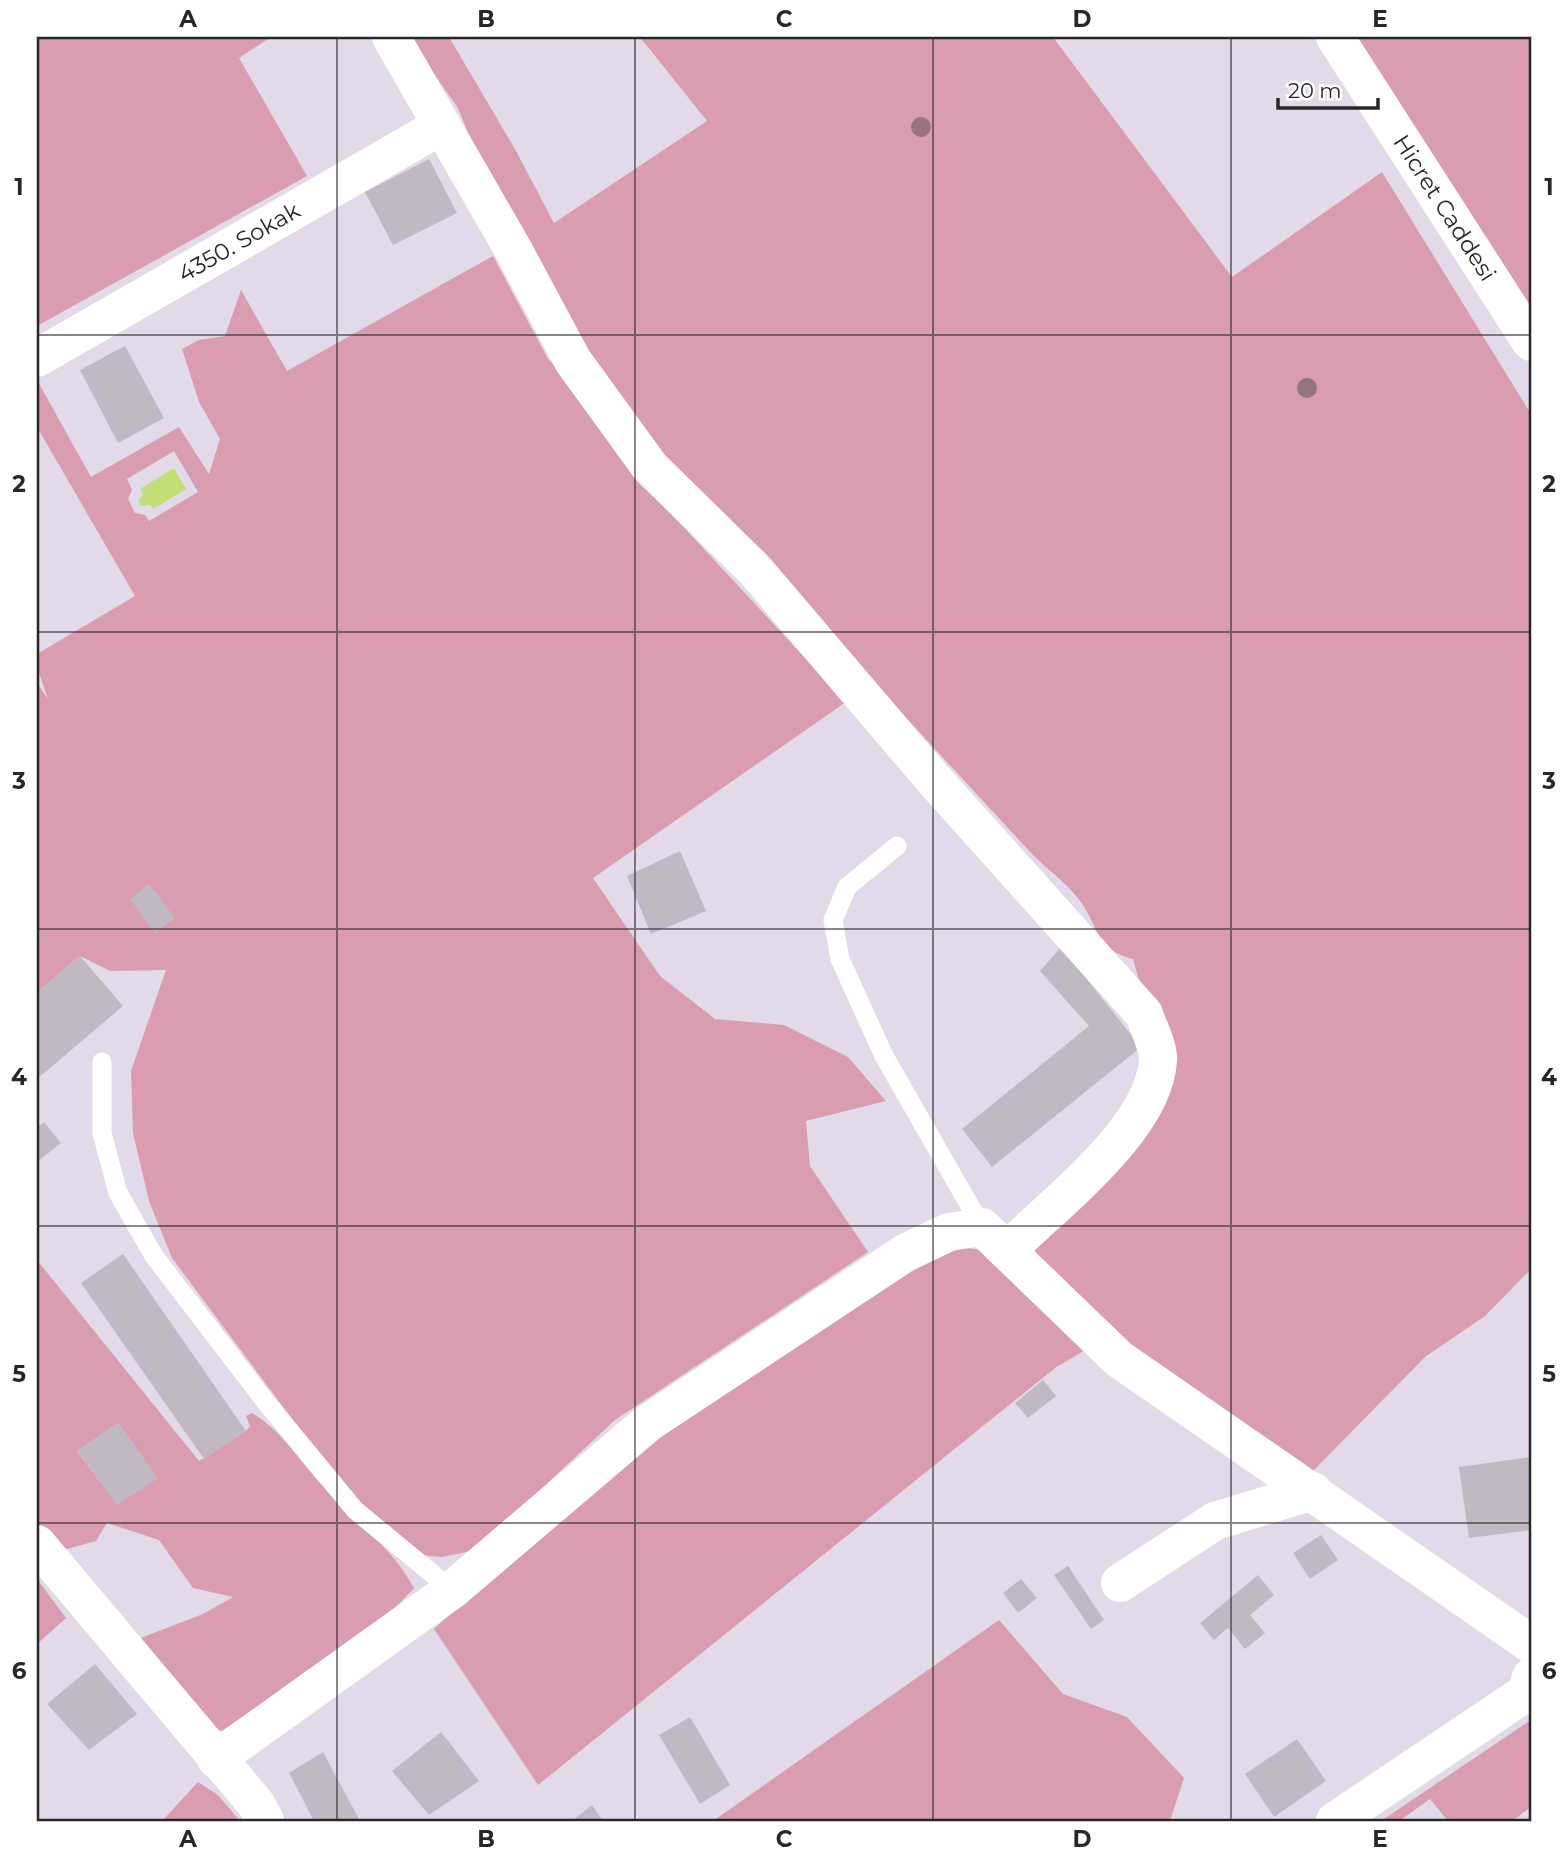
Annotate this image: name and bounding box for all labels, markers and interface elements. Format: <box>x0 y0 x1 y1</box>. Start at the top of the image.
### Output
text: A <box>178 5 197 33</box>
text: B <box>477 5 495 33</box>
text: C <box>776 5 793 33</box>
text: D <box>1073 5 1092 33</box>
text: E <box>1372 5 1388 33</box>
scale bar <box>1278 66 1377 110</box>
text: 20 m <box>1288 78 1342 103</box>
street label: Hicret Caddesi <box>1387 129 1502 286</box>
text: 1 <box>14 173 24 201</box>
text: 1 <box>1544 173 1554 201</box>
street label: 4350. Sokak <box>173 196 305 288</box>
text: 2 <box>12 470 26 498</box>
text: 2 <box>1542 470 1556 498</box>
text: 3 <box>11 767 26 795</box>
text: 3 <box>1541 767 1556 795</box>
text: 4 <box>11 1063 27 1091</box>
text: 4 <box>1541 1063 1557 1091</box>
text: 5 <box>12 1360 26 1388</box>
text: 5 <box>1542 1360 1556 1388</box>
text: 6 <box>12 1657 27 1685</box>
text: 6 <box>1542 1657 1557 1685</box>
text: A <box>178 1825 197 1853</box>
text: B <box>477 1825 495 1853</box>
text: C <box>776 1825 793 1853</box>
text: D <box>1073 1825 1092 1853</box>
text: E <box>1372 1825 1388 1853</box>

